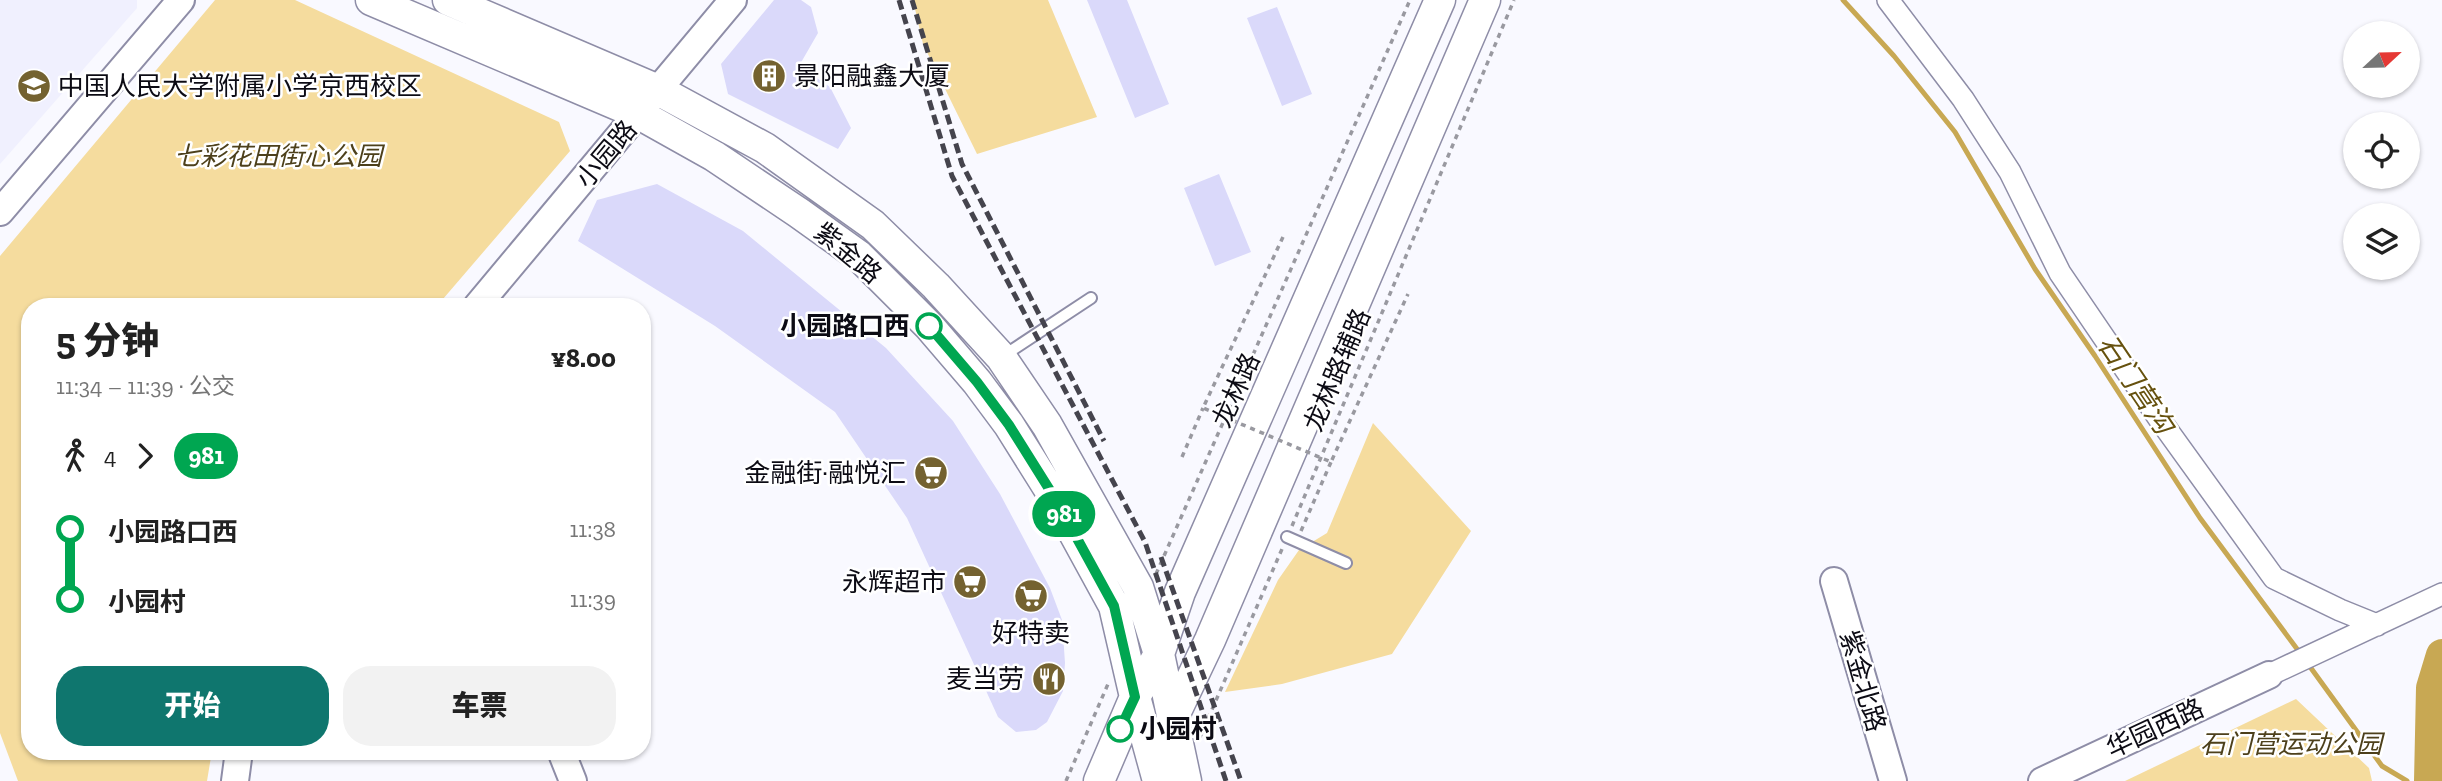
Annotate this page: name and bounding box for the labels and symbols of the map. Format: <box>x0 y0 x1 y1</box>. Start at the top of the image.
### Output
north arrow <box>2343 21 2420 98</box>
building icon: 景阳融鑫大厦 <box>750 57 788 95</box>
place label: 景阳融鑫大厦 <box>794 60 950 92</box>
school or university icon: 中国人民大学附属小学京西校区 <box>15 67 53 105</box>
place label: 中国人民大学附属小学京西校区 <box>58 70 422 102</box>
street label: 小园路 <box>569 114 643 194</box>
park label: 七彩花田街心公园 <box>174 140 386 172</box>
street label: 紫金路 <box>808 216 888 290</box>
street label: 龙林路辅路 <box>1297 304 1377 436</box>
place label: 小园路口西 <box>780 310 910 342</box>
marker: 小园路口西 <box>916 313 942 339</box>
water label: 石门营沟 <box>2091 329 2182 442</box>
street label: 龙林路 <box>1206 348 1266 432</box>
supermarket icon: 金融街·融悦汇 <box>912 454 950 492</box>
place label: 金融街·融悦汇 <box>744 457 906 489</box>
line badge: 981 <box>1024 491 1104 537</box>
supermarket icon: 永辉超市 <box>951 563 989 601</box>
place label: 永辉超市 <box>842 566 946 598</box>
supermarket icon: 好特卖 <box>1012 577 1050 615</box>
place label: 好特卖 <box>992 617 1070 649</box>
street label: 紫金北路 <box>1833 627 1893 735</box>
restaurant icon: 麦当劳 <box>1030 660 1068 698</box>
place label: 麦当劳 <box>946 663 1024 695</box>
street label: 华园西路 <box>2101 692 2209 764</box>
place label: 小园村 <box>1139 713 1217 745</box>
marker: 小园村 <box>1107 716 1133 742</box>
park label: 石门营运动公园 <box>2200 728 2386 760</box>

